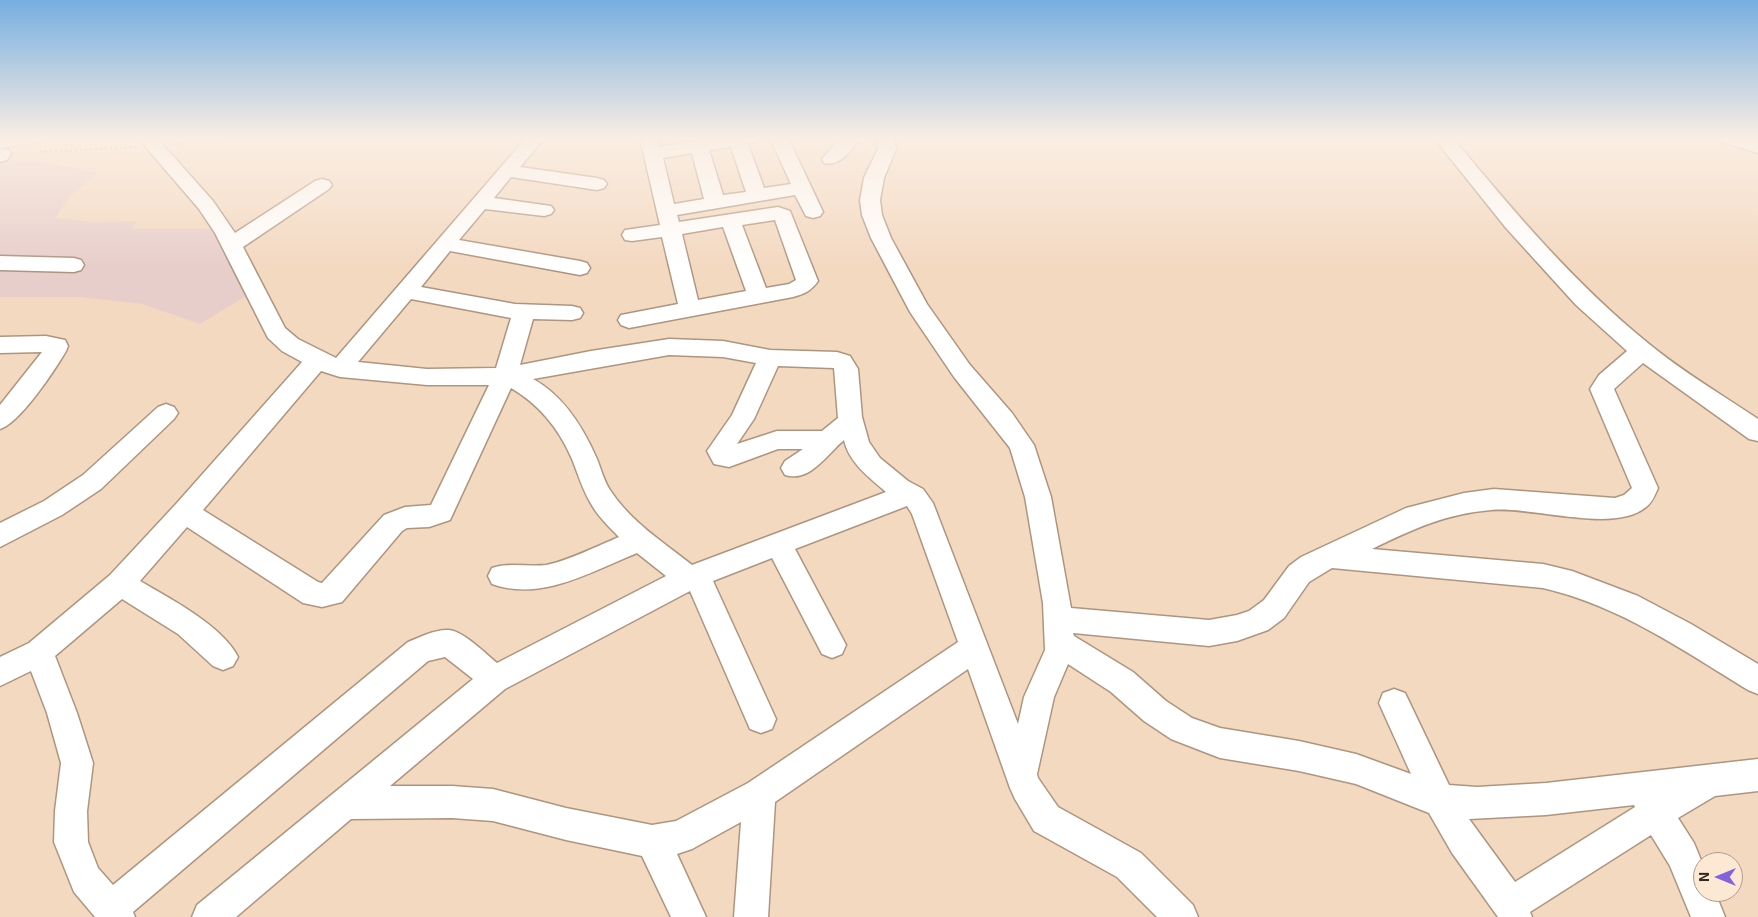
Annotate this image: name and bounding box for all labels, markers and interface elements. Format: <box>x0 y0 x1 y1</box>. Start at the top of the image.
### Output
north arrow <box>1693 852 1743 902</box>
text: N <box>1695 872 1712 882</box>

